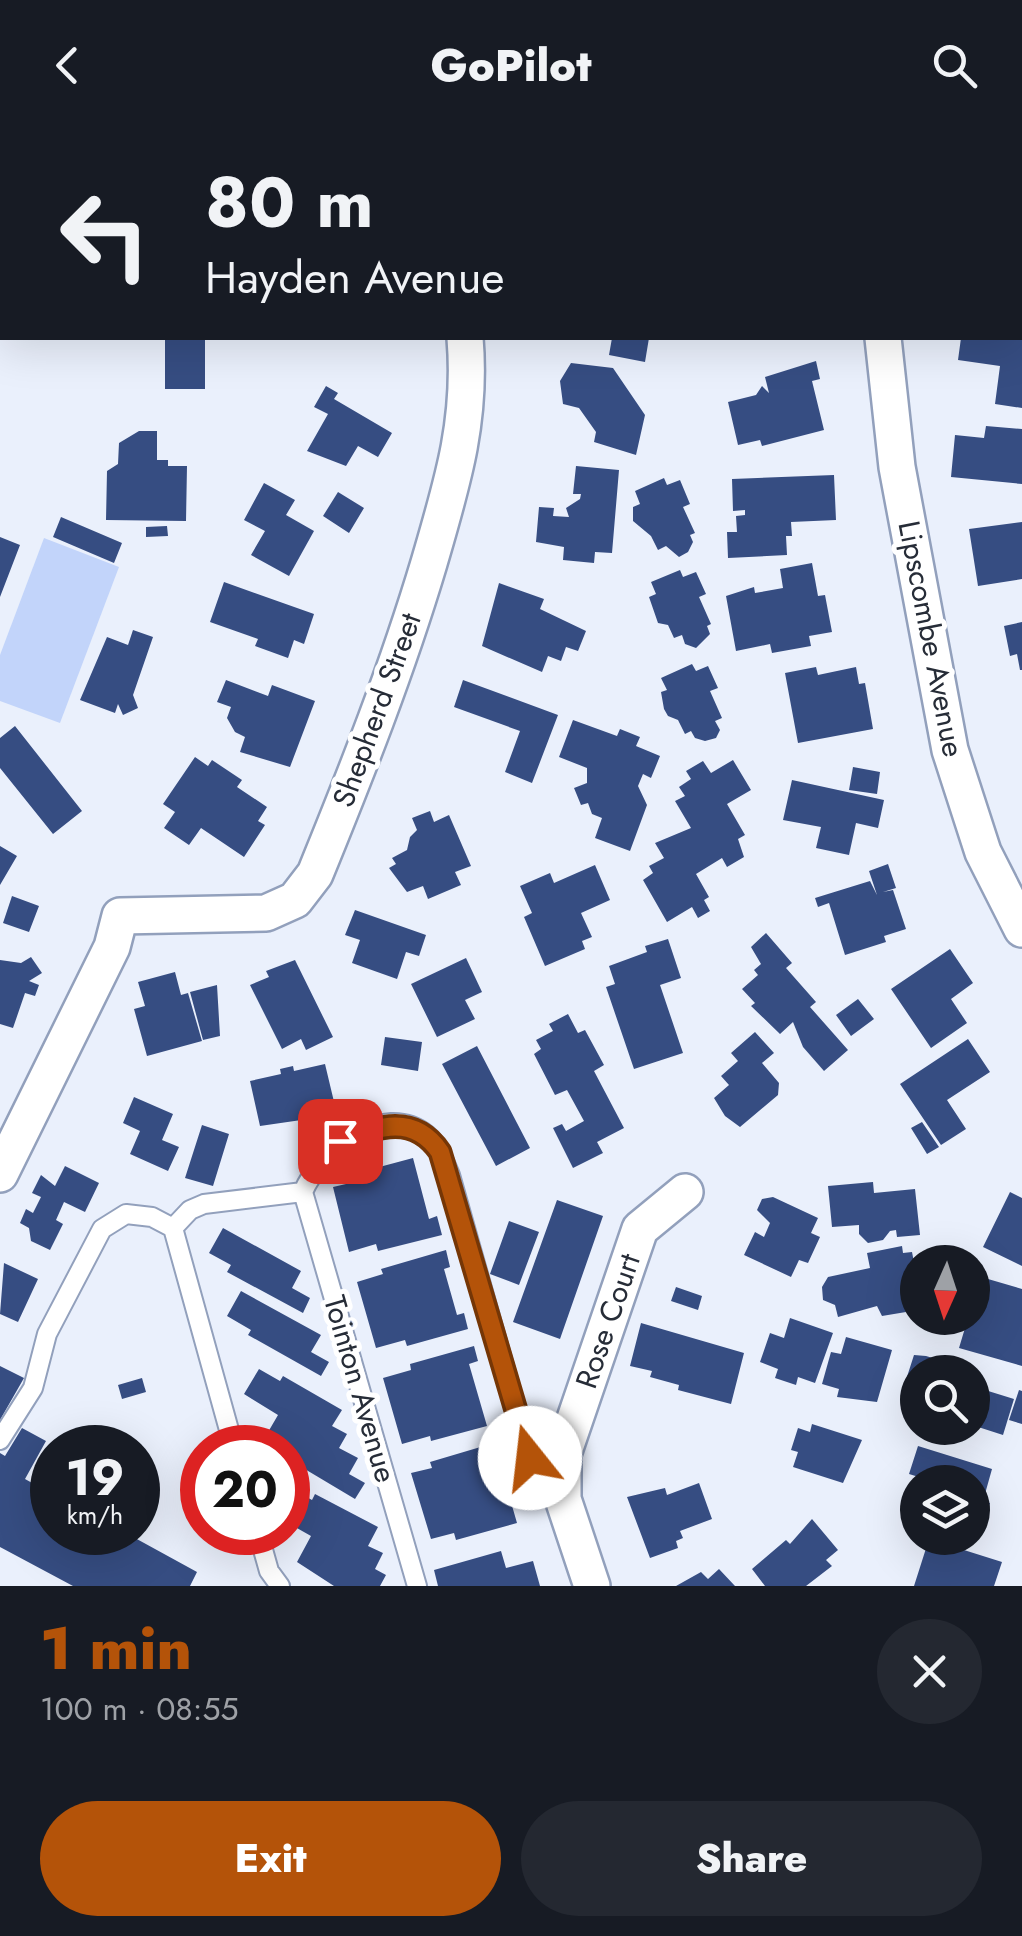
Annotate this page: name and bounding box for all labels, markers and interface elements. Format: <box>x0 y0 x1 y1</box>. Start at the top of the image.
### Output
text: GoPilot <box>430 33 592 98</box>
icon: back <box>40 38 95 93</box>
icon: search <box>927 38 982 93</box>
text: 80 m <box>205 152 374 253</box>
icon: left <box>40 170 170 300</box>
text: Hayden Avenue <box>205 245 505 310</box>
street label: Lipscombe Avenue <box>888 517 975 761</box>
street label: Shepherd Street <box>321 606 432 813</box>
pin <box>298 1099 383 1184</box>
icon: arrive <box>313 1114 368 1169</box>
north arrow <box>900 1245 990 1335</box>
map controls <box>900 1245 990 1555</box>
street label: Rose Court <box>564 1247 651 1394</box>
street label: Tointon Avenue <box>313 1290 408 1487</box>
button: search <box>900 1355 990 1445</box>
position arrow <box>478 1406 582 1510</box>
speed limit sign: 20 <box>180 1425 310 1555</box>
text: 19 <box>66 1441 124 1514</box>
button: layers <box>900 1465 990 1555</box>
text: km/h <box>67 1497 123 1533</box>
text: 1 min <box>40 1605 192 1692</box>
button: close <box>877 1619 982 1724</box>
text: 100 m · 08:55 <box>40 1686 239 1732</box>
button: Exit <box>40 1801 501 1916</box>
button: Share <box>521 1801 982 1916</box>

